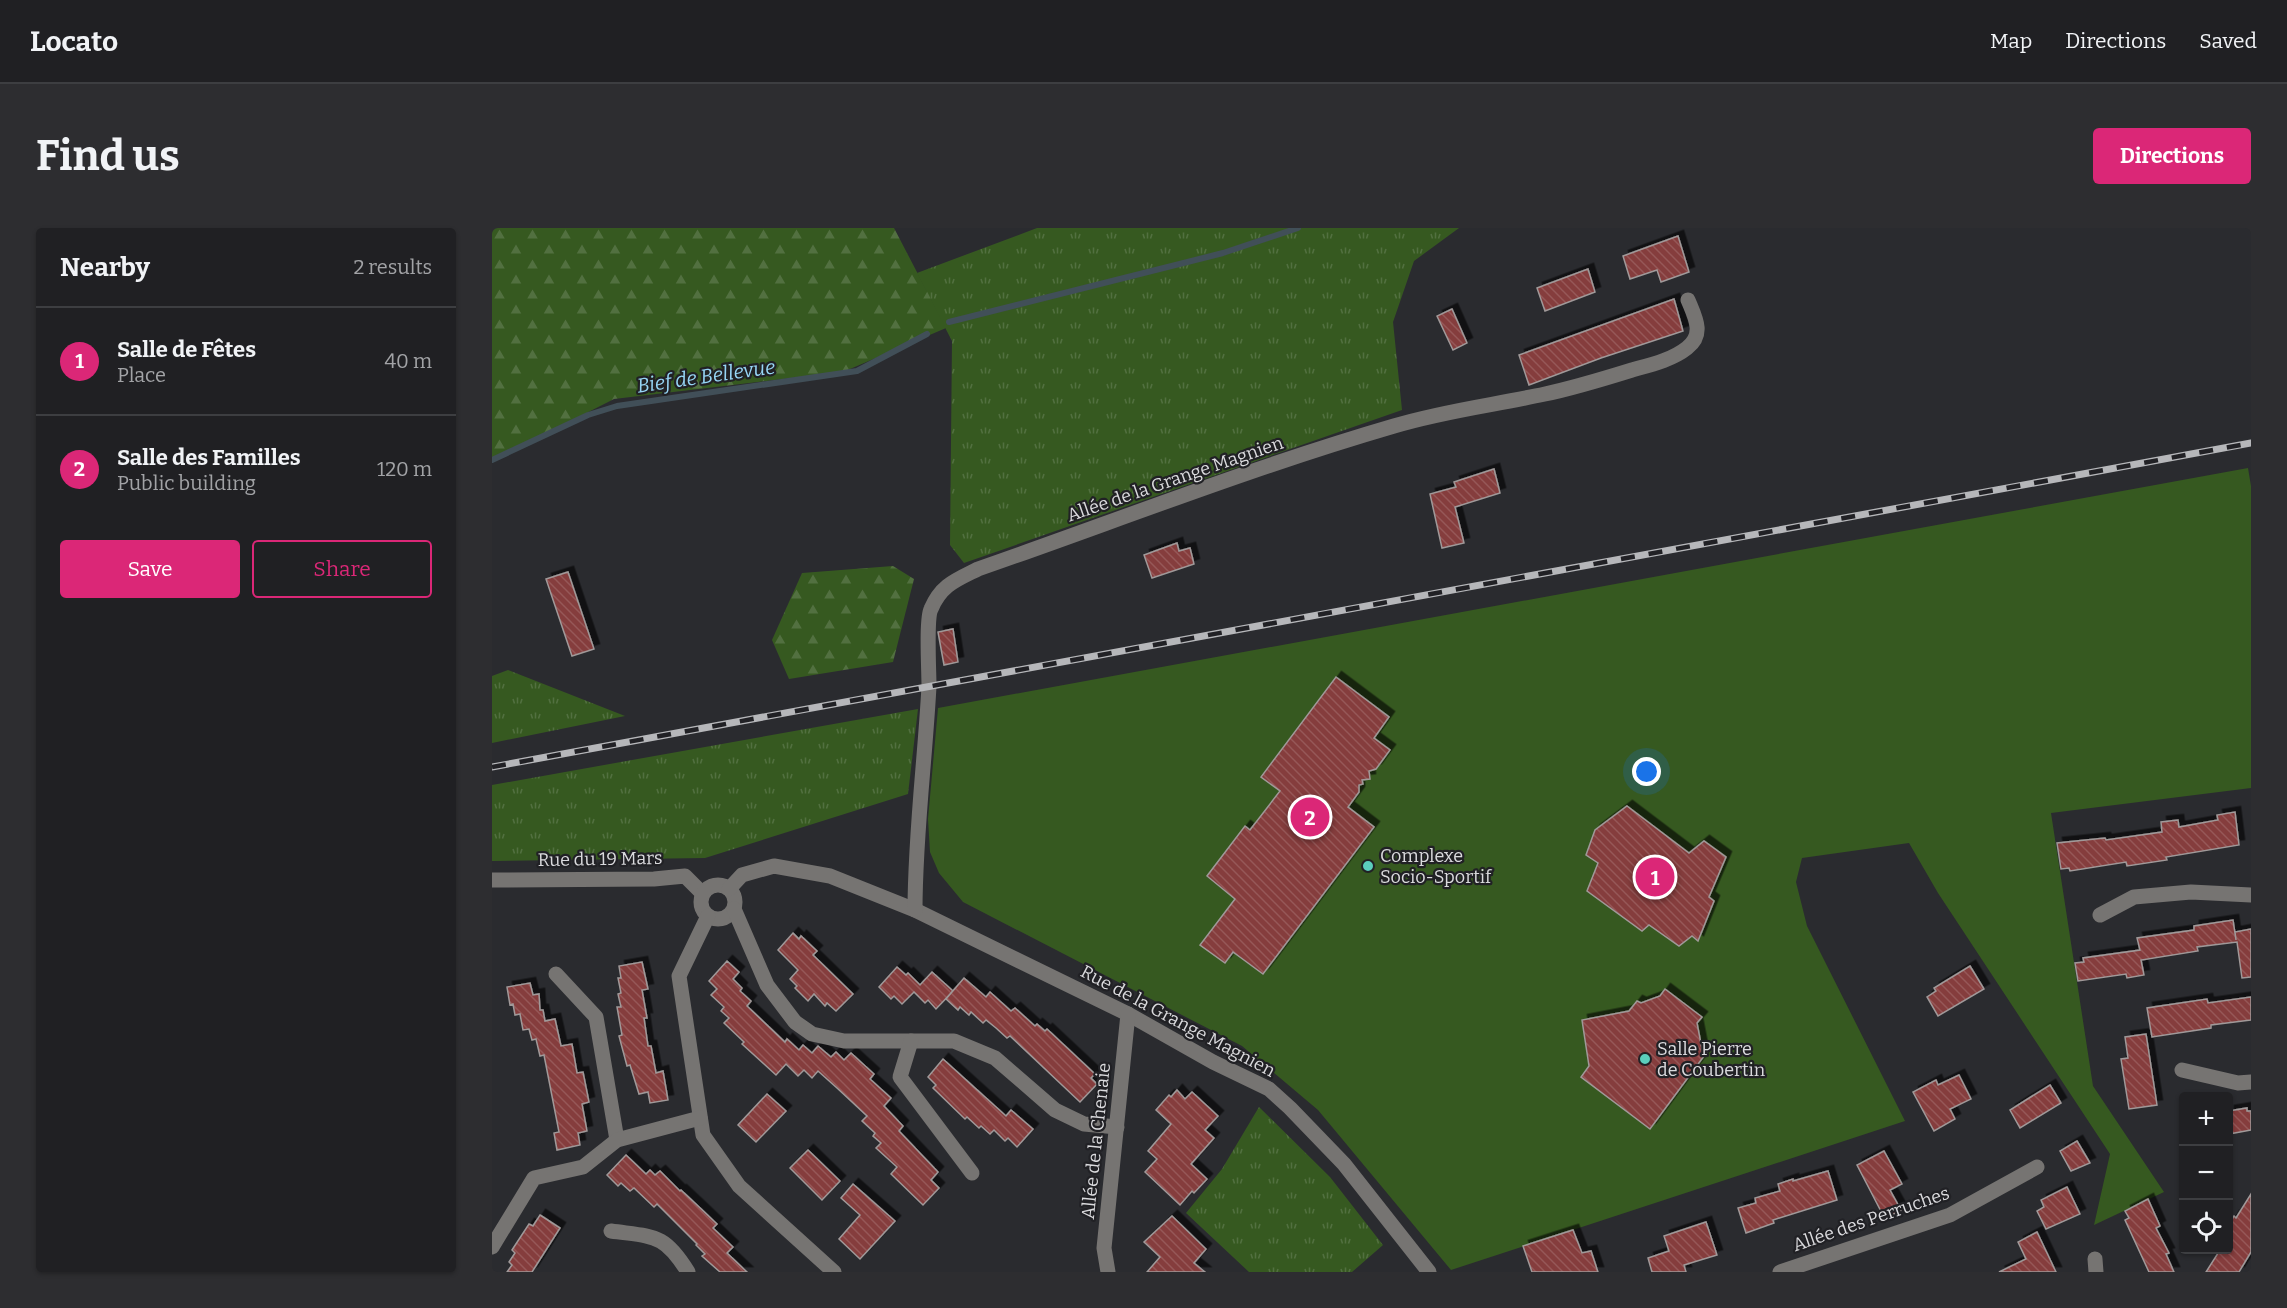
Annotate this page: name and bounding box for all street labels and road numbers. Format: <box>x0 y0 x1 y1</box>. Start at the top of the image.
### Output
street label: Allée de la Grange Magnien <box>1064 431 1287 526</box>
street label: Rue du 19 Mars <box>537 847 663 871</box>
street label: Rue de la Grange Magnien <box>1077 960 1280 1082</box>
street label: Allée de la Chenaie <box>1077 1062 1115 1220</box>
street label: Allée des Perruches <box>1790 1182 1952 1256</box>

